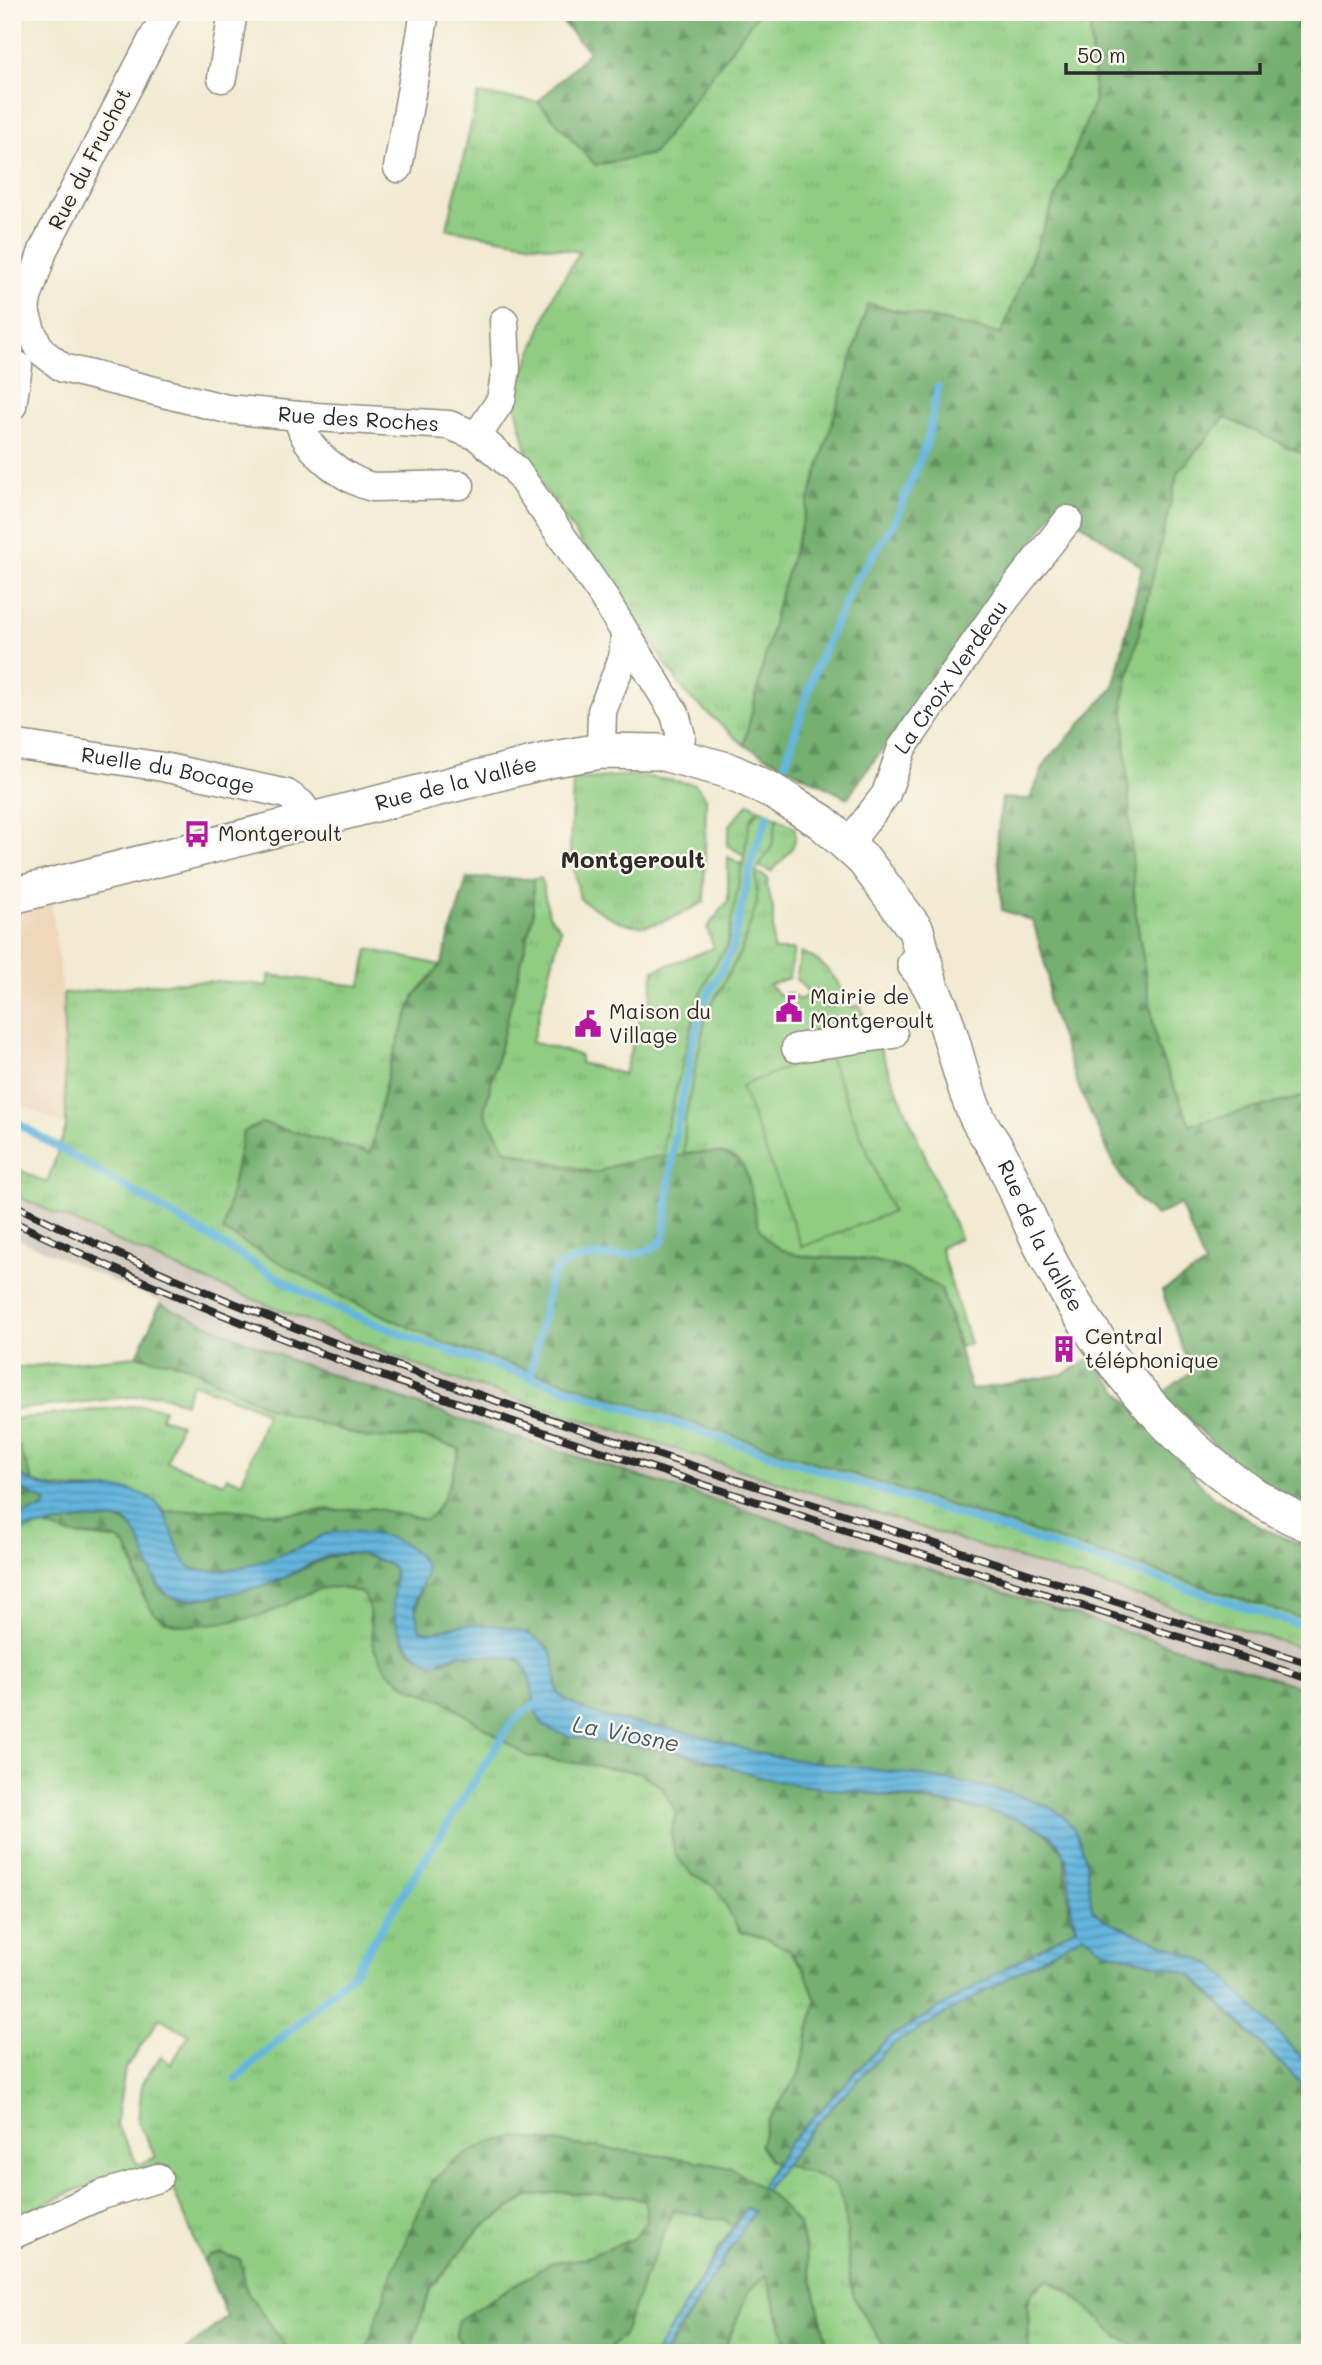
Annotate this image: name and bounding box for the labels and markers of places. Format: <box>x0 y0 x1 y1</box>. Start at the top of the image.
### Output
bus stop icon: Montgeroult <box>182 819 212 849</box>
place label: Montgeroult <box>218 819 342 846</box>
place label: Mairie de Montgeroult <box>810 982 934 1033</box>
public building icon: Mairie de Montgeroult <box>774 994 804 1024</box>
place label: Maison du Village <box>609 997 711 1048</box>
public building icon: Maison du Village <box>573 1009 603 1039</box>
place label: Central téléphonique <box>1085 1322 1219 1373</box>
building icon: Central téléphonique <box>1049 1334 1079 1364</box>

